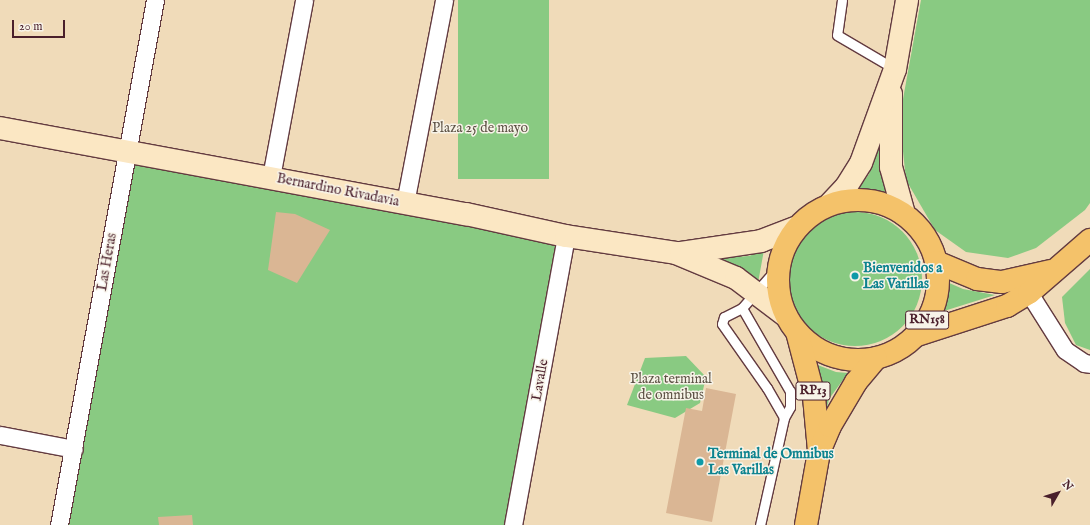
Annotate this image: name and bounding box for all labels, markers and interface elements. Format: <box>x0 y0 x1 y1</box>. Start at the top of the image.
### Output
scale bar <box>14 12 67 38</box>
text: 20 m <box>19 19 42 34</box>
park label: Plaza 25 de mayo <box>432 120 528 136</box>
street label: Bernardino Rivadavia <box>275 170 401 210</box>
street label: Las Heras <box>94 232 120 292</box>
place label: Bienvenidos a Las Varillas <box>863 260 942 292</box>
marker: Bienvenidos a Las Varillas <box>850 271 860 281</box>
road number: RN158 <box>905 309 949 331</box>
street label: Lavalle <box>528 358 552 402</box>
park label: Plaza terminal de omnibus <box>630 371 712 404</box>
road number: RP13 <box>795 380 831 402</box>
place label: Terminal de Omnibus Las Varillas <box>708 446 834 478</box>
marker: Terminal de Omnibus Las Varillas <box>695 457 705 467</box>
north arrow <box>1038 473 1078 513</box>
text: N <box>1059 477 1076 494</box>

